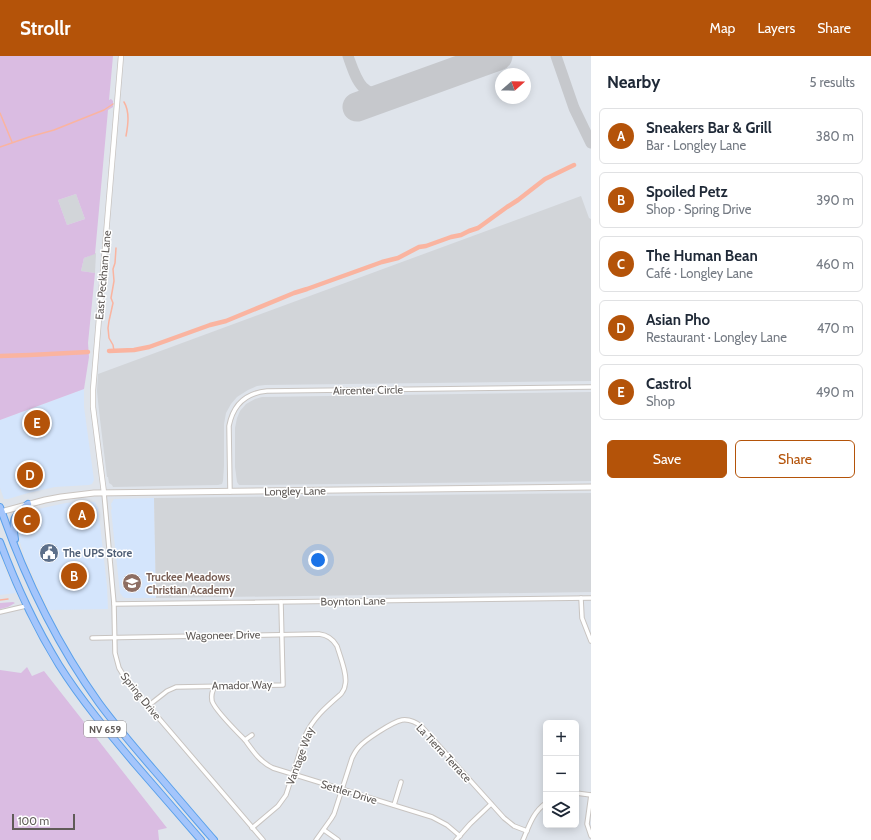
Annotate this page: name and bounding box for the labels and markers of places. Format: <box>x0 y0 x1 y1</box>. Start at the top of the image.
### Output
pin: E <box>24 408 50 438</box>
pin: D <box>17 460 43 490</box>
pin: A <box>69 500 95 530</box>
pin: C <box>14 505 40 535</box>
public building icon: The UPS Store <box>38 542 60 564</box>
place label: The UPS Store <box>63 546 132 560</box>
pin: B <box>61 561 87 591</box>
place label: Truckee Meadows Christian Academy <box>146 570 235 597</box>
school or university icon: Truckee Meadows Christian Academy <box>121 572 143 594</box>

